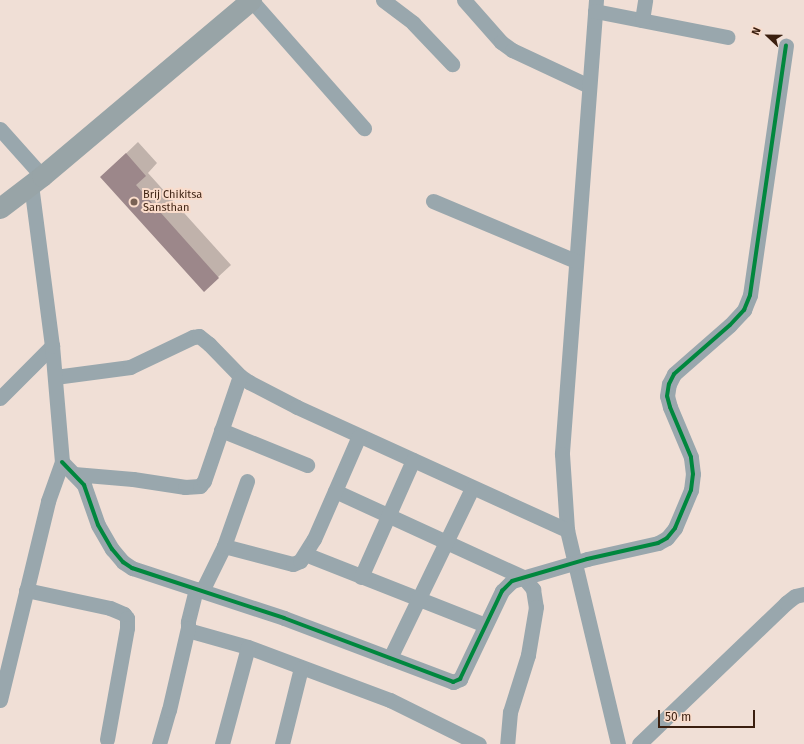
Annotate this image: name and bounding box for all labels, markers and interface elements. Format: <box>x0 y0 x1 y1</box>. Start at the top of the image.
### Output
north arrow <box>748 16 788 56</box>
text: N <box>749 26 764 37</box>
place label: Brij Chikitsa Sansthan <box>143 189 202 215</box>
marker: Brij Chikitsa Sansthan <box>128 196 140 208</box>
scale bar <box>660 702 757 728</box>
text: 50 m <box>665 710 691 724</box>

